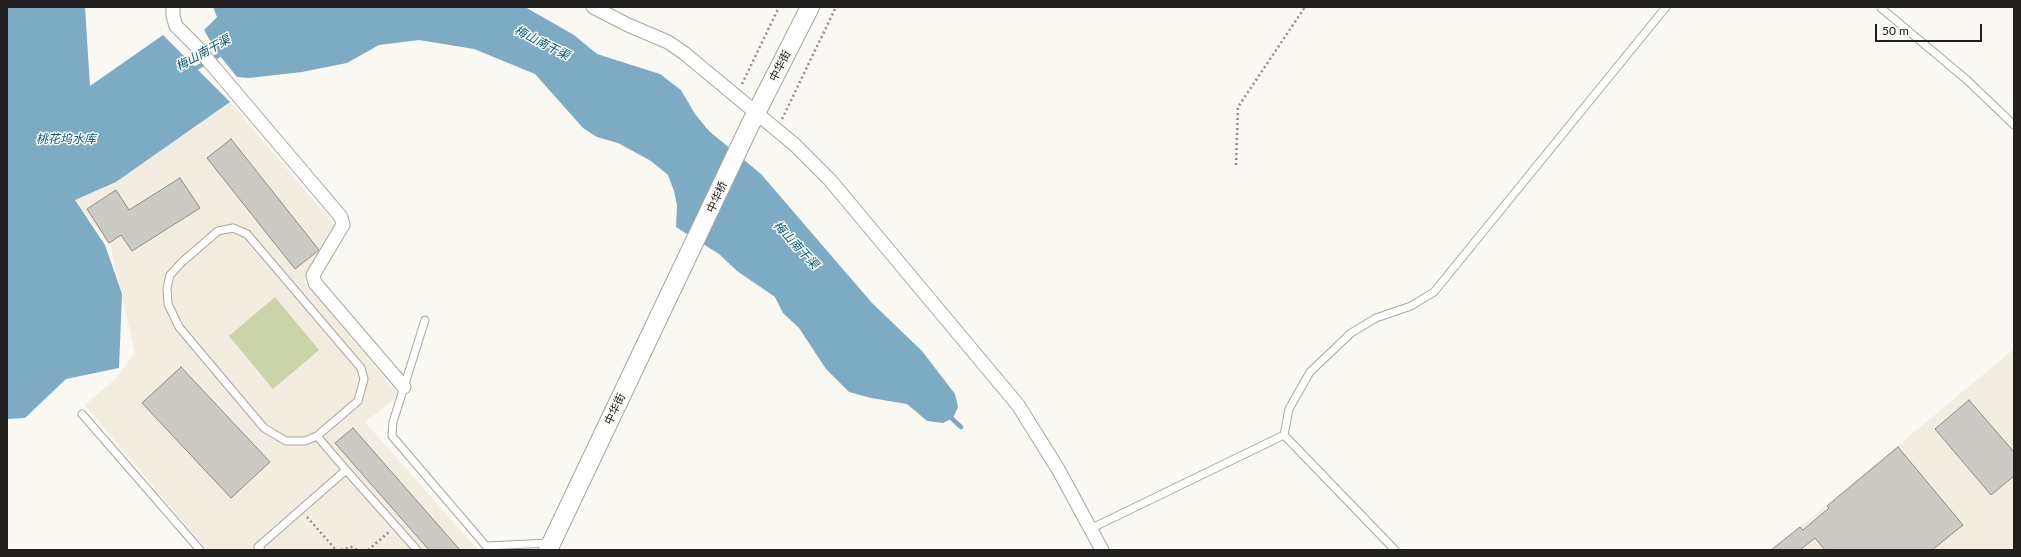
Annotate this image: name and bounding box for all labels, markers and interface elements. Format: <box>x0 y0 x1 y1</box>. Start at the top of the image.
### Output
scale bar <box>1877 16 1984 42</box>
water label: 梅山南干渠 <box>512 23 572 63</box>
text: 50 m <box>1882 23 1909 38</box>
water label: 梅山南干渠 <box>173 32 233 74</box>
street label: 中华街 <box>767 48 793 84</box>
water label: 桃花坞水库 <box>36 132 96 146</box>
street label: 中华桥 <box>704 179 730 215</box>
water label: 梅山南干渠 <box>770 218 822 272</box>
street label: 中华街 <box>602 391 628 427</box>

